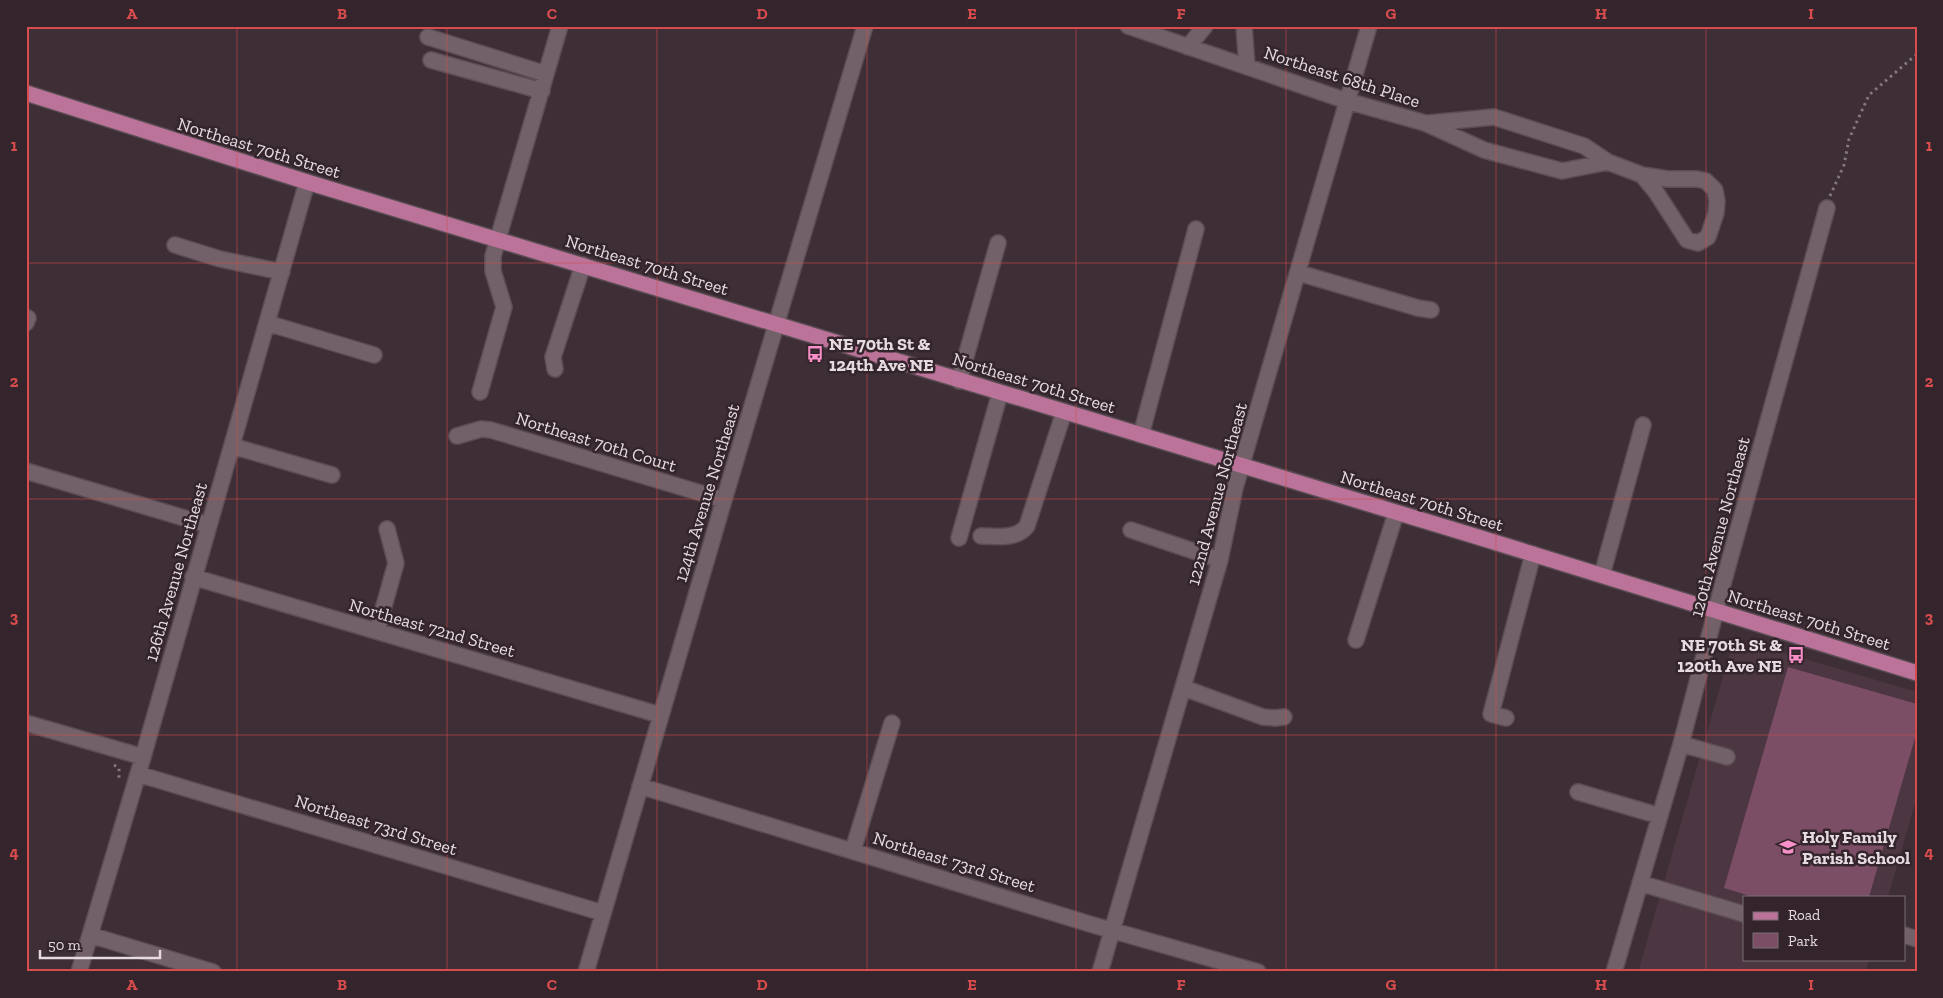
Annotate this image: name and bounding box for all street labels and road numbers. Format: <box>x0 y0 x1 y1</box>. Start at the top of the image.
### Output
street label: Northeast 68th Place <box>1261 41 1423 113</box>
street label: Northeast 70th Street <box>175 113 343 183</box>
street label: Northeast 70th Street <box>563 230 731 300</box>
street label: Northeast 70th Street <box>950 348 1118 418</box>
street label: 122nd Avenue Northeast <box>1182 400 1252 588</box>
street label: 124th Avenue Northeast <box>669 401 745 585</box>
street label: Northeast 70th Court <box>513 407 679 477</box>
street label: 120th Avenue Northeast <box>1685 434 1755 620</box>
street label: Northeast 70th Street <box>1338 466 1506 536</box>
street label: 126th Avenue Northeast <box>140 480 212 664</box>
street label: Northeast 70th Street <box>1725 585 1893 655</box>
street label: Northeast 72nd Street <box>346 594 518 662</box>
street label: Northeast 73rd Street <box>292 790 460 860</box>
street label: Northeast 73rd Street <box>870 827 1038 897</box>

